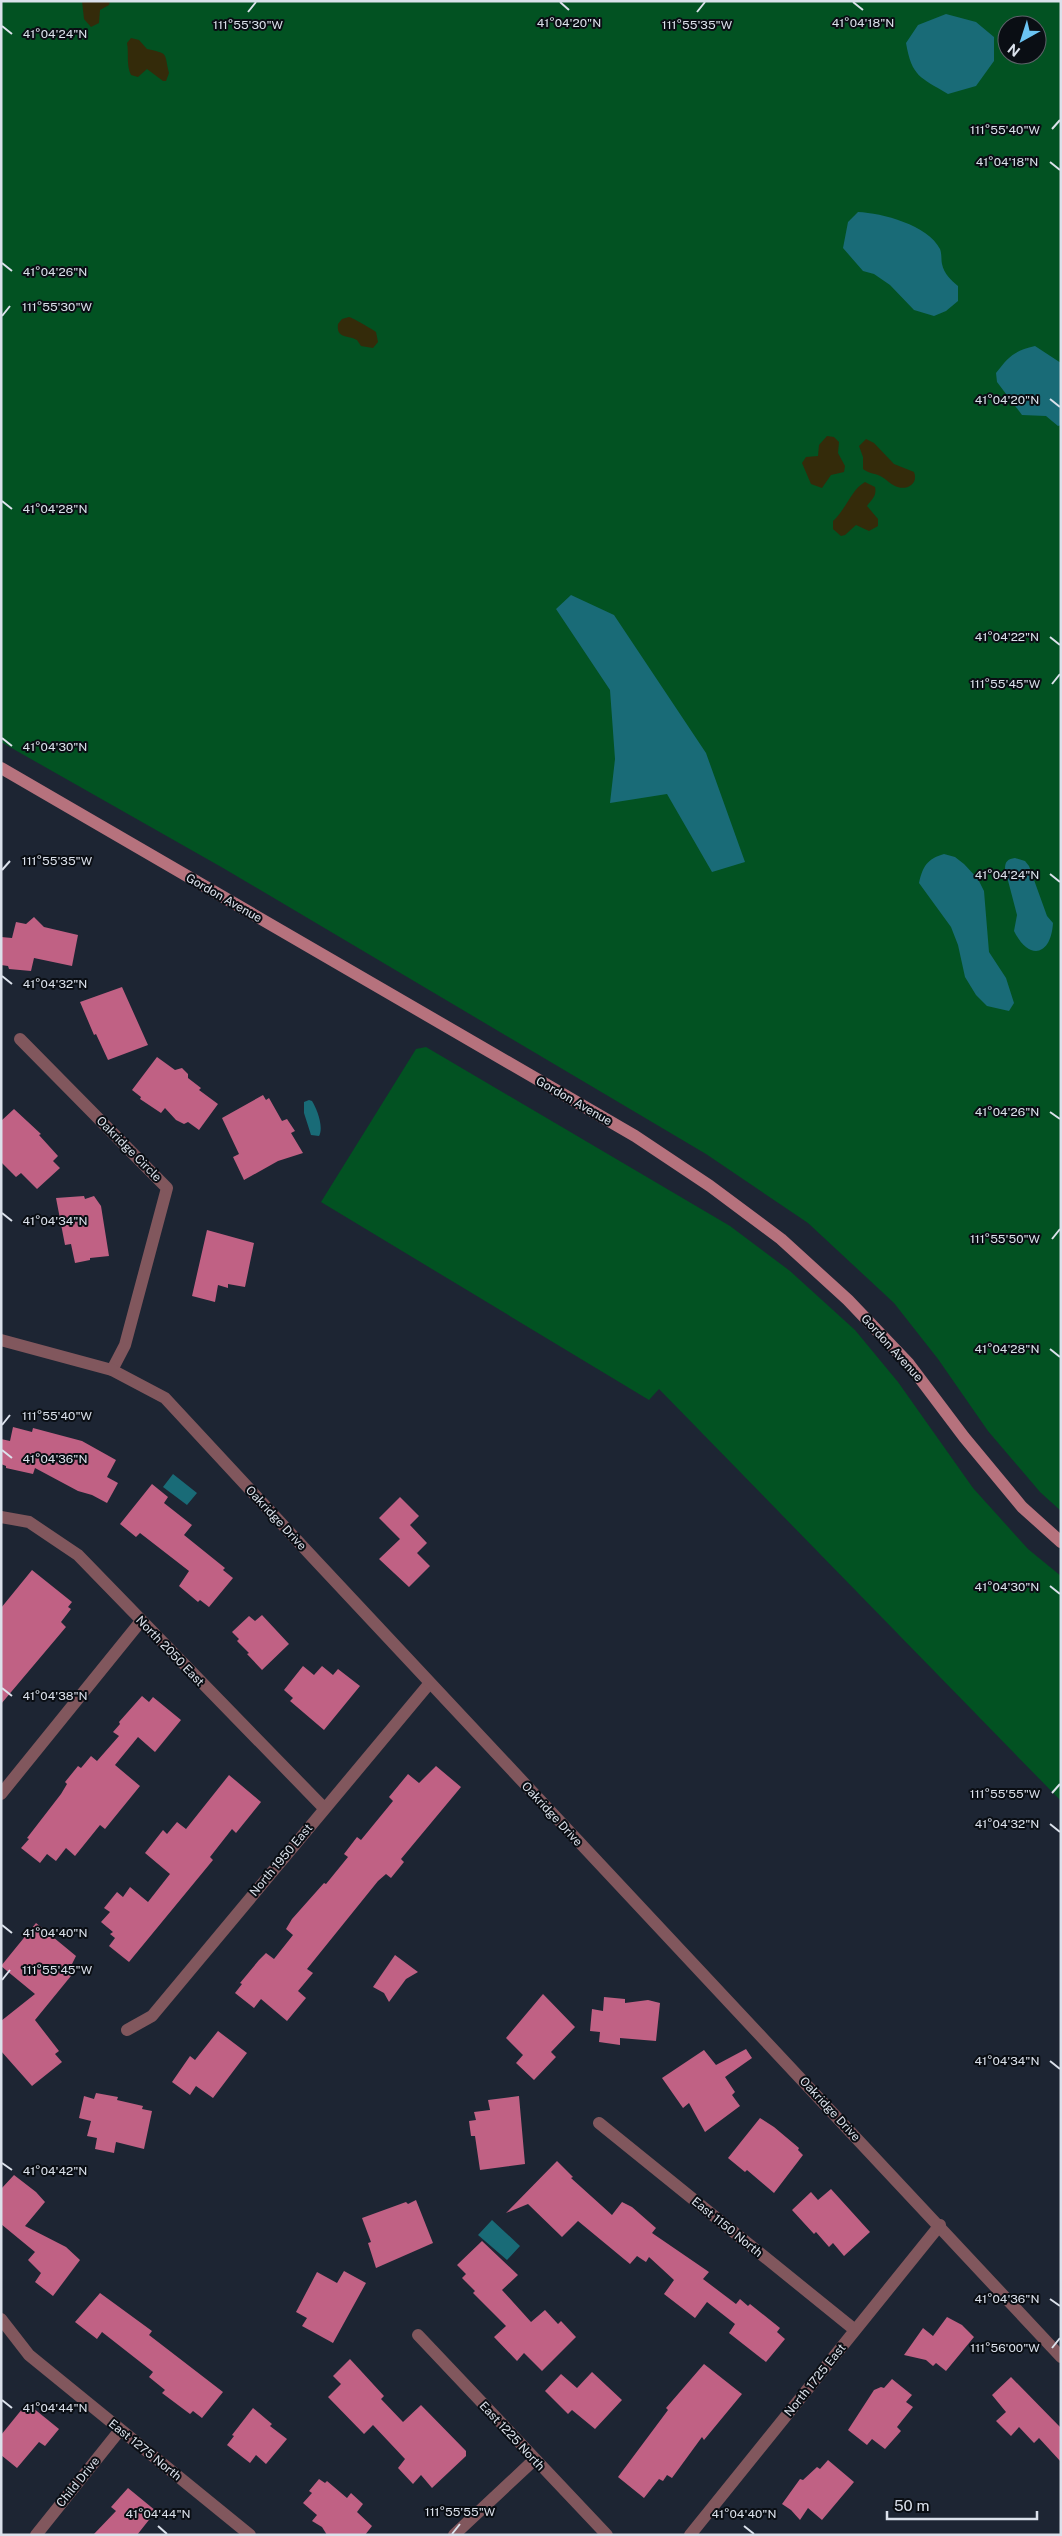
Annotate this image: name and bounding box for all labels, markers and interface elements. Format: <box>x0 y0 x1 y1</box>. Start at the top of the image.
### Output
north arrow <box>997 15 1047 65</box>
text: 41°04'20"N <box>537 16 601 30</box>
text: 41°04'18"N <box>832 16 894 30</box>
text: 111°55'30"W <box>213 18 284 32</box>
text: 111°55'35"W <box>662 18 733 32</box>
text: 41°04'24"N <box>23 27 87 41</box>
text: N <box>1005 40 1023 60</box>
text: 111°55'40"W <box>970 123 1041 137</box>
text: 41°04'18"N <box>976 155 1038 169</box>
text: 41°04'26"N <box>23 265 87 279</box>
text: 111°55'30"W <box>22 300 93 314</box>
text: 41°04'20"N <box>975 393 1039 407</box>
text: 41°04'28"N <box>23 502 87 516</box>
text: 41°04'22"N <box>975 630 1039 644</box>
text: 111°55'45"W <box>970 677 1041 691</box>
text: 41°04'30"N <box>23 740 87 754</box>
text: 111°55'35"W <box>22 854 93 868</box>
text: 41°04'24"N <box>975 868 1039 882</box>
street label: Gordon Avenue <box>184 871 265 925</box>
text: 41°04'32"N <box>23 977 87 991</box>
street label: Gordon Avenue <box>534 1074 615 1128</box>
text: 41°04'26"N <box>975 1105 1039 1119</box>
street label: Oakridge Circle <box>94 1114 165 1185</box>
text: 41°04'34"N <box>22 1214 88 1228</box>
text: 111°55'50"W <box>970 1232 1041 1246</box>
street label: Gordon Avenue <box>858 1312 926 1384</box>
text: 41°04'28"N <box>975 1342 1039 1356</box>
text: 111°55'40"W <box>22 1409 93 1423</box>
text: 41°04'36"N <box>23 1452 87 1466</box>
street label: Oakridge Drive <box>243 1483 309 1553</box>
text: 41°04'30"N <box>975 1580 1039 1594</box>
street label: North 2050 East <box>133 1613 207 1689</box>
text: 41°04'38"N <box>22 1689 88 1703</box>
street label: Oakridge Drive <box>519 1779 585 1849</box>
text: 111°55'55"W <box>970 1787 1041 1801</box>
text: 41°04'32"N <box>975 1817 1039 1831</box>
street label: North 1950 East <box>247 1821 315 1899</box>
text: 41°04'40"N <box>23 1926 87 1940</box>
text: 111°55'45"W <box>22 1963 93 1977</box>
text: 41°04'34"N <box>974 2054 1040 2068</box>
street label: Oakridge Drive <box>797 2074 863 2144</box>
text: 41°04'42"N <box>23 2164 87 2178</box>
street label: East 1150 North <box>689 2194 765 2260</box>
text: 41°04'36"N <box>975 2292 1039 2306</box>
street label: North 1725 East <box>781 2341 849 2419</box>
text: 111°56'00"W <box>970 2341 1040 2355</box>
street label: East 1225 North <box>476 2399 548 2473</box>
text: 41°04'44"N <box>22 2401 88 2415</box>
street label: East 1275 North <box>106 2417 184 2484</box>
street label: Child Drive <box>54 2454 103 2510</box>
scale bar <box>887 2488 1037 2520</box>
text: 50 m <box>894 2497 929 2514</box>
text: 111°55'55"W <box>425 2505 496 2519</box>
text: 41°04'44"N <box>125 2507 191 2521</box>
text: 41°04'40"N <box>712 2507 776 2521</box>

